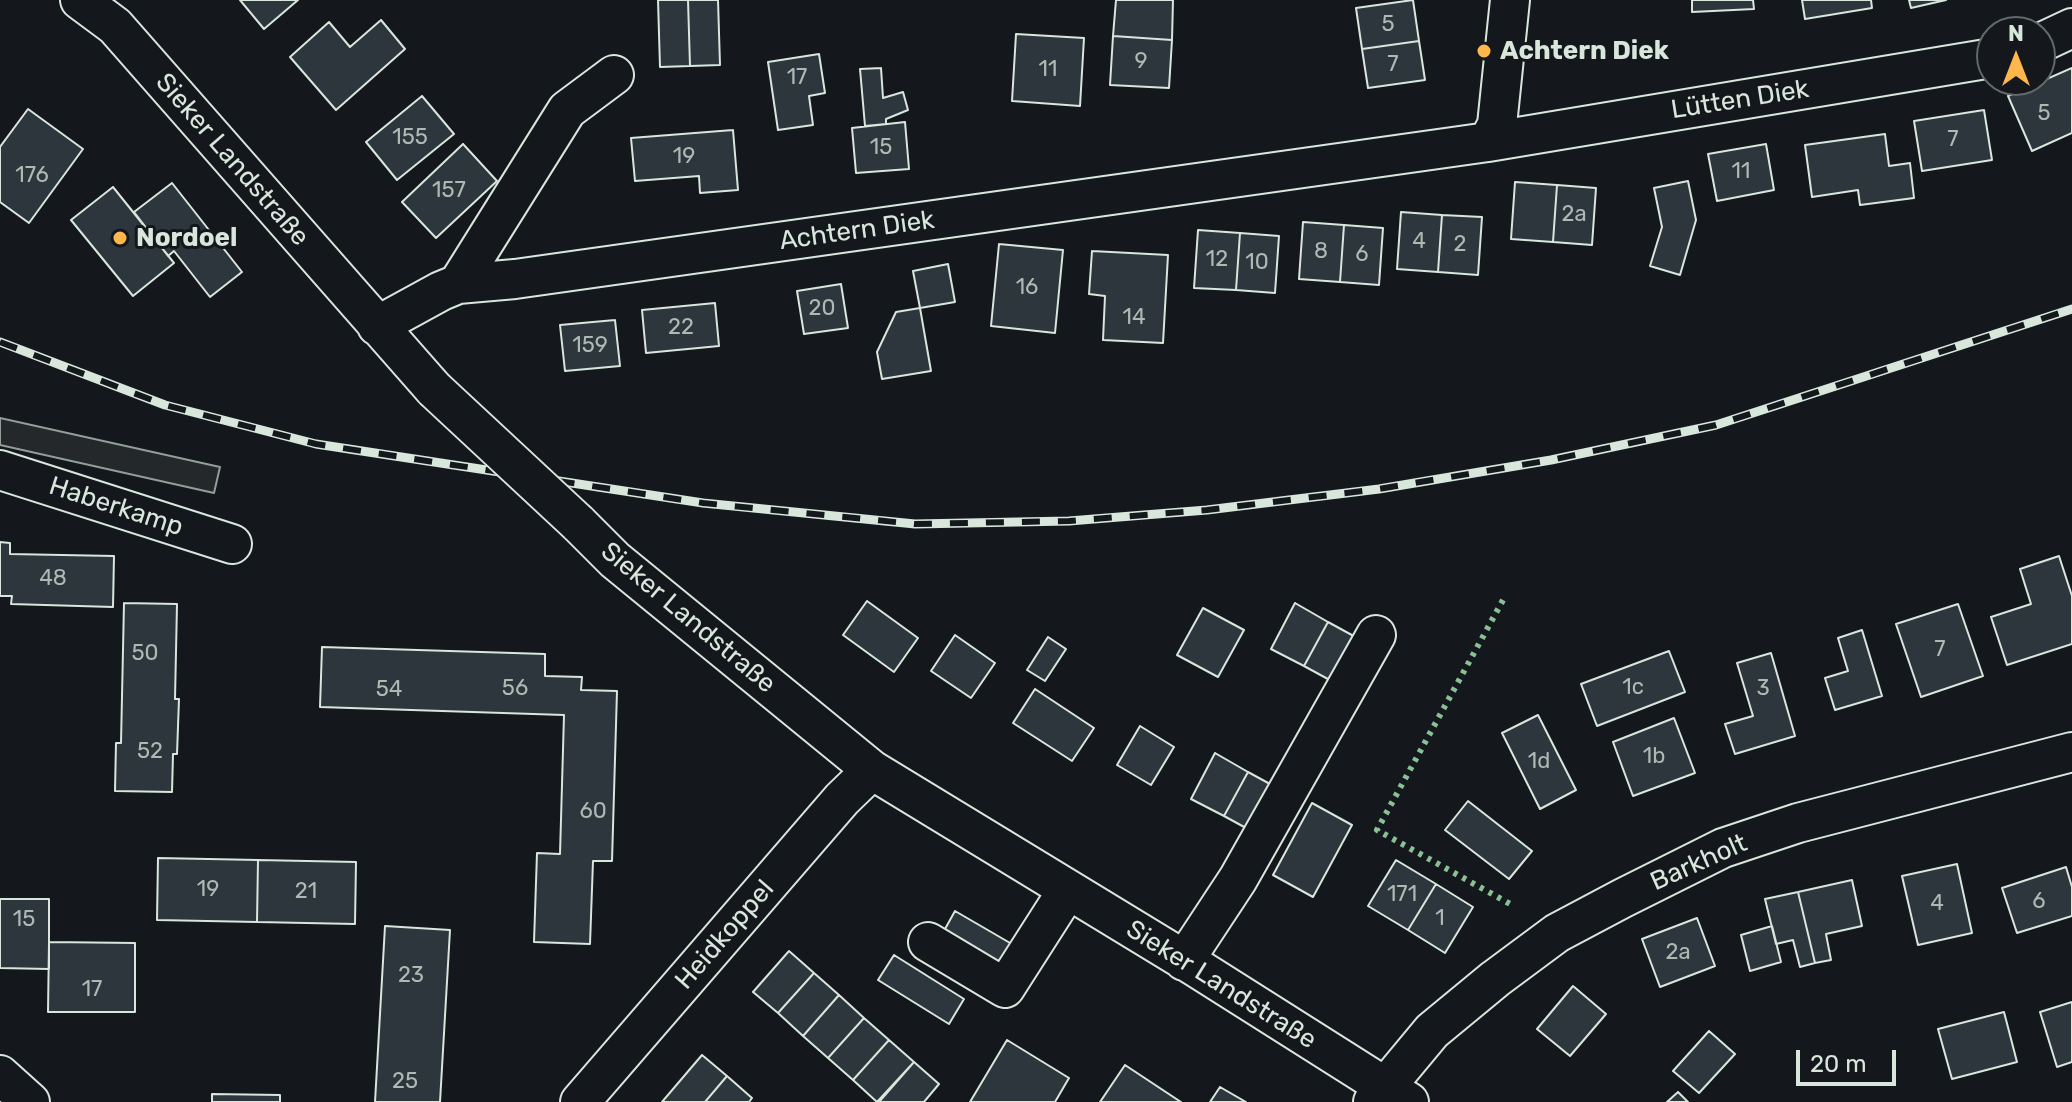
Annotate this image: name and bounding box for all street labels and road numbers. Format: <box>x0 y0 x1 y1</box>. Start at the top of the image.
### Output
street label: Sieker Landstraße <box>149 67 315 253</box>
street label: Lütten Diek <box>1669 74 1811 126</box>
street label: Achtern Diek <box>778 205 936 257</box>
street label: Haberkamp <box>45 471 187 543</box>
street label: Sieker Landstraße <box>594 536 782 700</box>
street label: Barkholt <box>1646 828 1752 898</box>
street label: Heidkoppel <box>669 874 781 996</box>
street label: Sieker Landstraße <box>1120 914 1322 1056</box>

